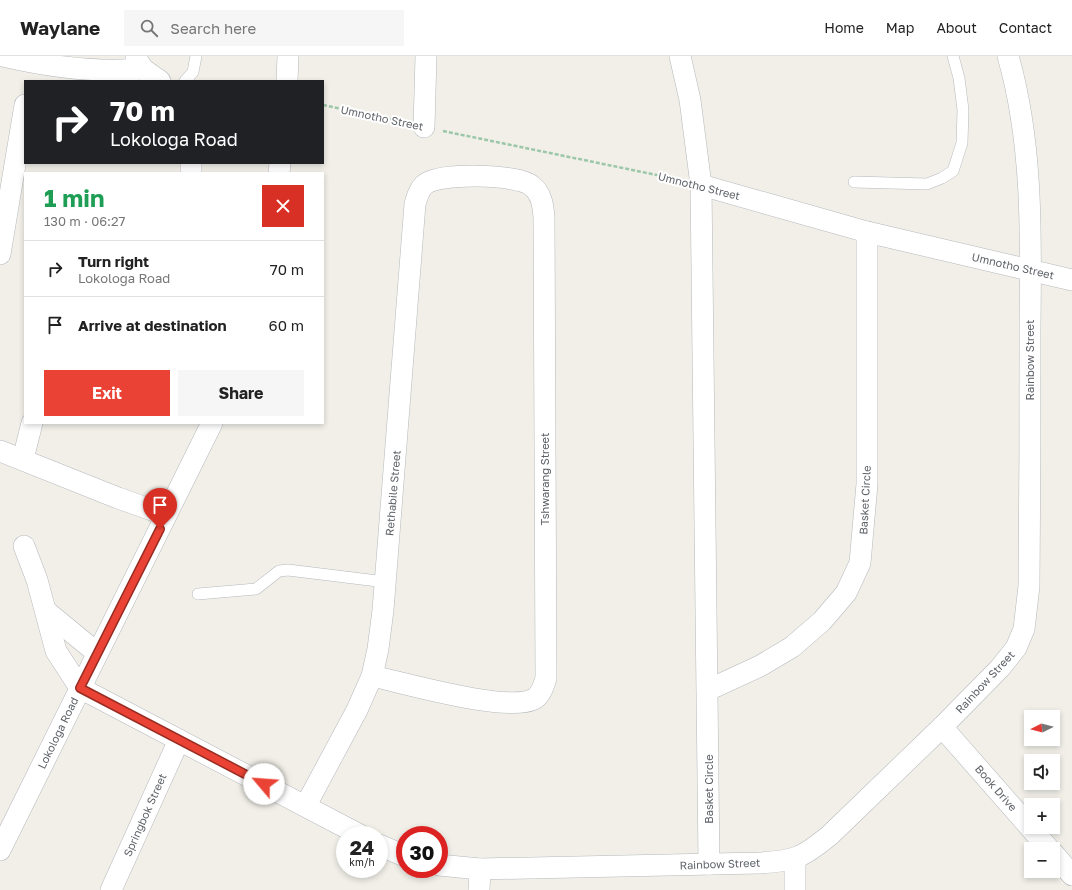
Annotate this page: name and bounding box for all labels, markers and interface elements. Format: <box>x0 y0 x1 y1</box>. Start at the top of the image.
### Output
search box <box>124 10 404 46</box>
text: Waylane <box>20 16 100 39</box>
icon: search <box>138 17 160 39</box>
text: Search here <box>170 19 256 37</box>
text: Home <box>824 19 864 36</box>
text: Map <box>886 19 914 36</box>
text: About <box>936 19 977 36</box>
text: Contact <box>999 19 1052 36</box>
text: 70 m <box>110 94 175 127</box>
icon: right <box>44 96 96 148</box>
street label: Umnotho Street <box>340 102 425 133</box>
text: Lokologa Road <box>110 128 238 150</box>
street label: Umnotho Street <box>657 169 742 202</box>
text: 1 min <box>44 183 104 212</box>
button: close <box>262 185 304 227</box>
text: 130 m · 06:27 <box>44 213 125 229</box>
street label: Umnotho Street <box>971 250 1056 281</box>
text: Turn right <box>78 252 149 270</box>
icon: right <box>44 258 66 280</box>
text: 70 m <box>270 260 304 278</box>
text: Lokologa Road <box>78 270 170 286</box>
icon: arrive <box>44 314 66 336</box>
text: Arrive at destination <box>78 316 227 334</box>
text: 60 m <box>269 316 304 334</box>
street label: Rainbow Street <box>1023 320 1036 400</box>
button: Exit <box>44 370 170 416</box>
button: Share <box>178 370 304 416</box>
street label: Tshwarang Street <box>538 433 551 525</box>
street label: Rethabile Street <box>382 450 403 536</box>
street label: Basket Circle <box>856 465 873 535</box>
pin <box>143 488 177 529</box>
icon: arrive <box>149 494 171 516</box>
street label: Rainbow Street <box>952 648 1017 716</box>
street label: Lokologa Road <box>35 695 80 771</box>
north arrow <box>1024 710 1060 746</box>
map controls <box>1024 710 1060 878</box>
street label: Basket Circle <box>702 754 715 824</box>
button: sound <box>1024 754 1060 790</box>
street label: Book Drive <box>973 762 1020 813</box>
position arrow <box>243 763 285 805</box>
street label: Springbok Street <box>120 771 169 858</box>
button: + <box>1024 798 1060 834</box>
speed limit sign: 30 <box>396 826 448 878</box>
text: 24 <box>350 835 374 859</box>
button: − <box>1024 842 1060 878</box>
text: km/h <box>349 856 375 868</box>
street label: Rainbow Street <box>679 856 761 871</box>

